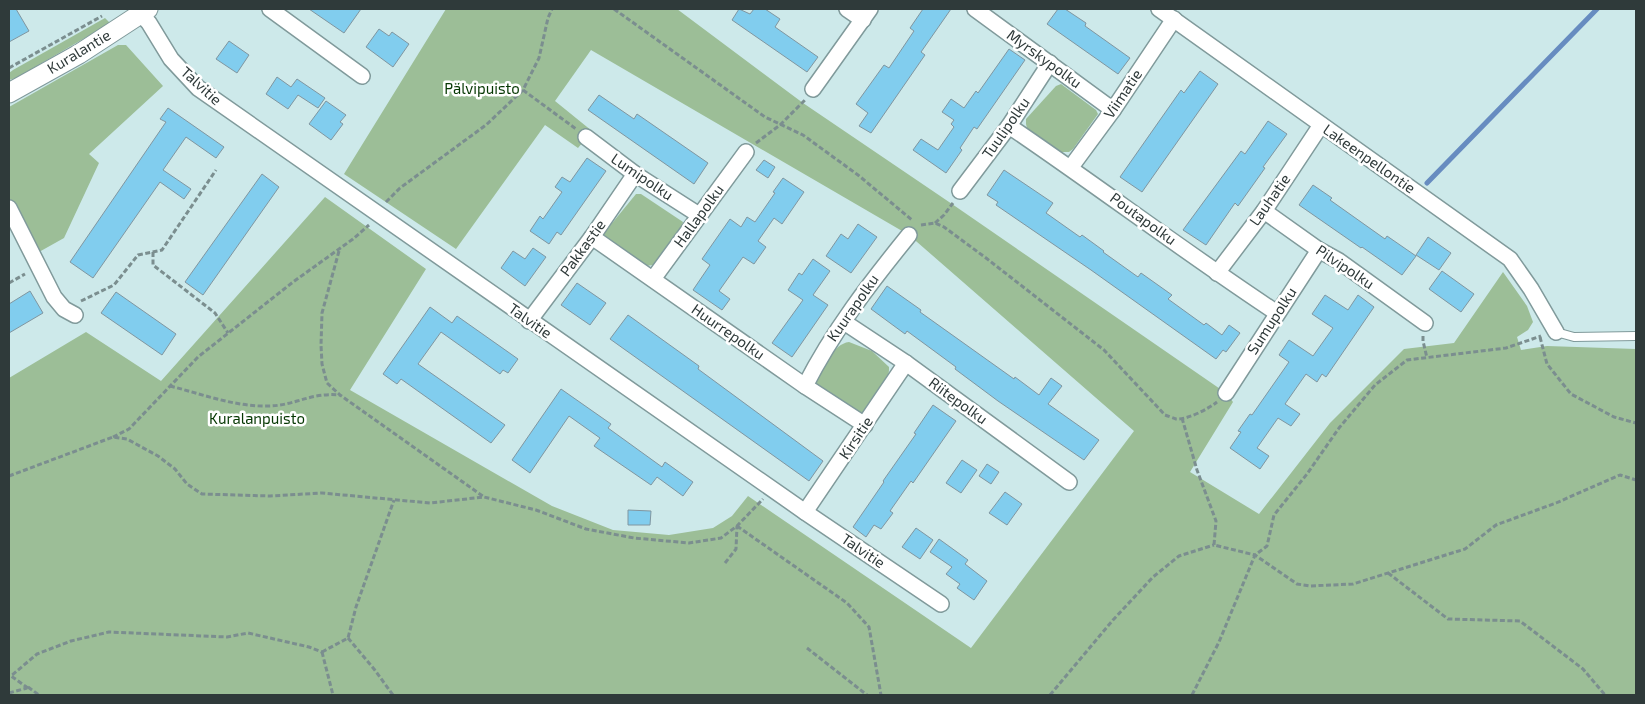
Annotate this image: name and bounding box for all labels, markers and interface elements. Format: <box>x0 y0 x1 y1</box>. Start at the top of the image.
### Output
street label: Kuralantie <box>44 25 113 77</box>
street label: Myrskypolku <box>1004 25 1086 91</box>
street label: Talvitie <box>178 62 226 108</box>
street label: Viimatie <box>1099 65 1145 121</box>
park label: Pälvipuisto <box>444 79 520 97</box>
street label: Tuulipolku <box>978 93 1033 161</box>
street label: Lakeenpellontie <box>1320 120 1419 197</box>
street label: Lumipolku <box>608 149 677 203</box>
street label: Lauhatie <box>1245 170 1293 229</box>
street label: Hallapolku <box>669 180 727 250</box>
street label: Poutapolku <box>1107 188 1180 248</box>
street label: Pakkastie <box>556 216 609 279</box>
street label: Pilvipolku <box>1313 240 1378 292</box>
street label: Kuurapolku <box>822 270 882 345</box>
street label: Sumupolku <box>1243 283 1300 357</box>
street label: Talvitie <box>505 299 556 342</box>
street label: Huurrepolku <box>689 299 768 363</box>
street label: Riitepolku <box>926 373 992 428</box>
park label: Kuralanpuisto <box>209 409 305 427</box>
street label: Kirsitie <box>834 413 876 462</box>
street label: Talvitie <box>838 529 889 571</box>

